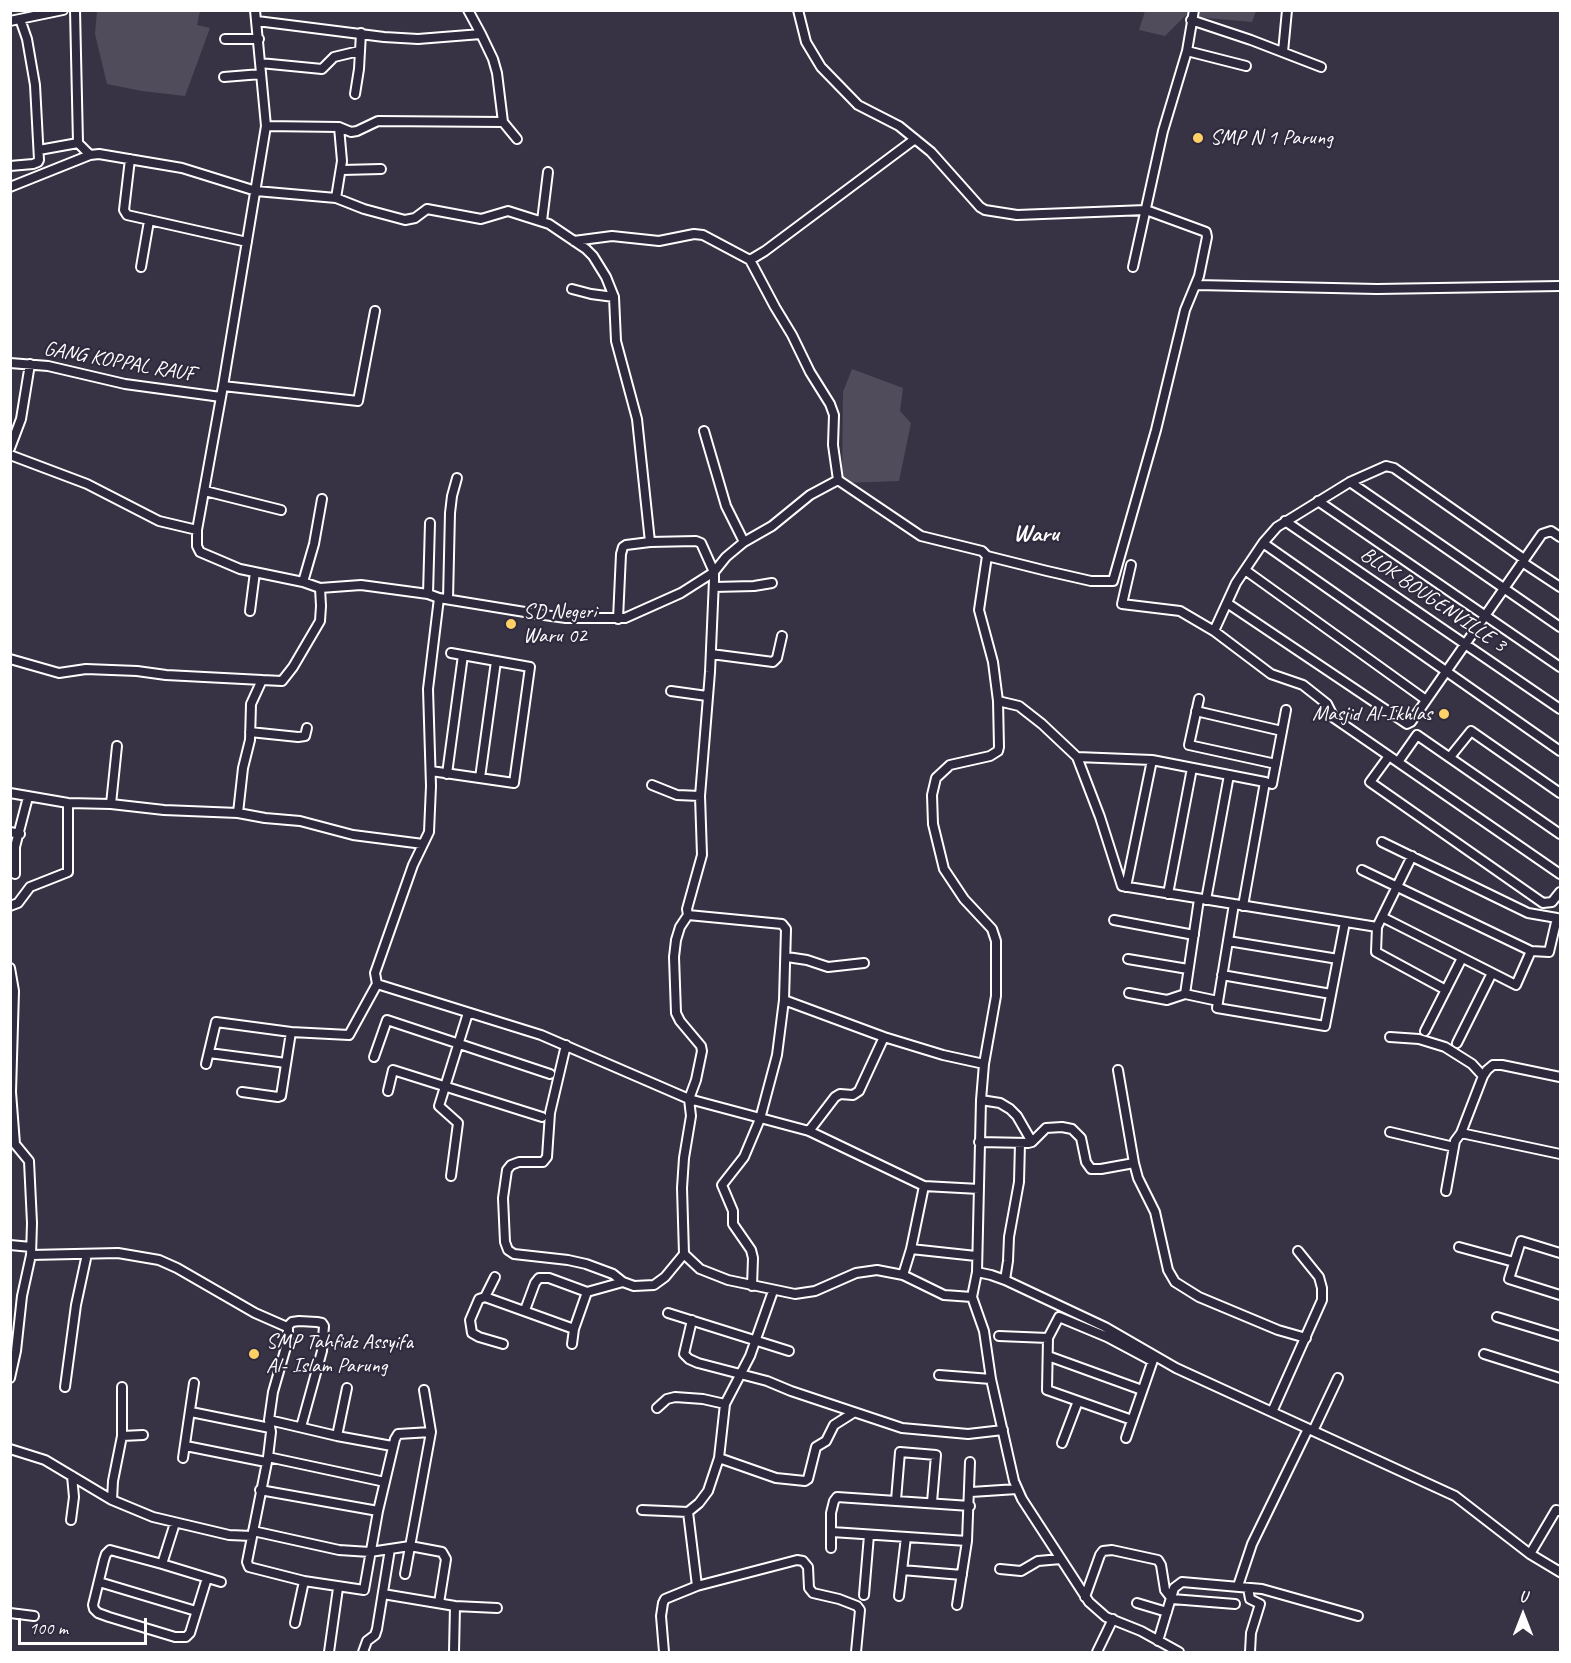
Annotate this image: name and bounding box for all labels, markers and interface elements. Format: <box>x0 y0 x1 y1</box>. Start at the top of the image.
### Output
place label: SMP N 1 Parung <box>1210 125 1333 151</box>
marker: SMP N 1 Parung <box>1191 131 1205 145</box>
street label: GANG KOPPAL RAUF <box>42 336 196 388</box>
district label: Waru <box>1013 521 1059 549</box>
street label: BLOK BOUGENVILLE 3 <box>1355 542 1511 658</box>
place label: SD Negeri Waru 02 <box>523 599 596 649</box>
marker: SD Negeri Waru 02 <box>504 617 518 631</box>
place label: Masjid Al-Ikhlas <box>1312 701 1432 727</box>
marker: Masjid Al-Ikhlas <box>1437 707 1451 721</box>
place label: SMP Tahfidz Assyifa Al- Islam Parung <box>266 1329 413 1379</box>
marker: SMP Tahfidz Assyifa Al- Islam Parung <box>247 1347 261 1361</box>
north arrow <box>1493 1585 1553 1645</box>
text: U <box>1519 1587 1527 1607</box>
scale bar <box>21 1606 150 1644</box>
text: 100 m <box>29 1617 68 1639</box>

